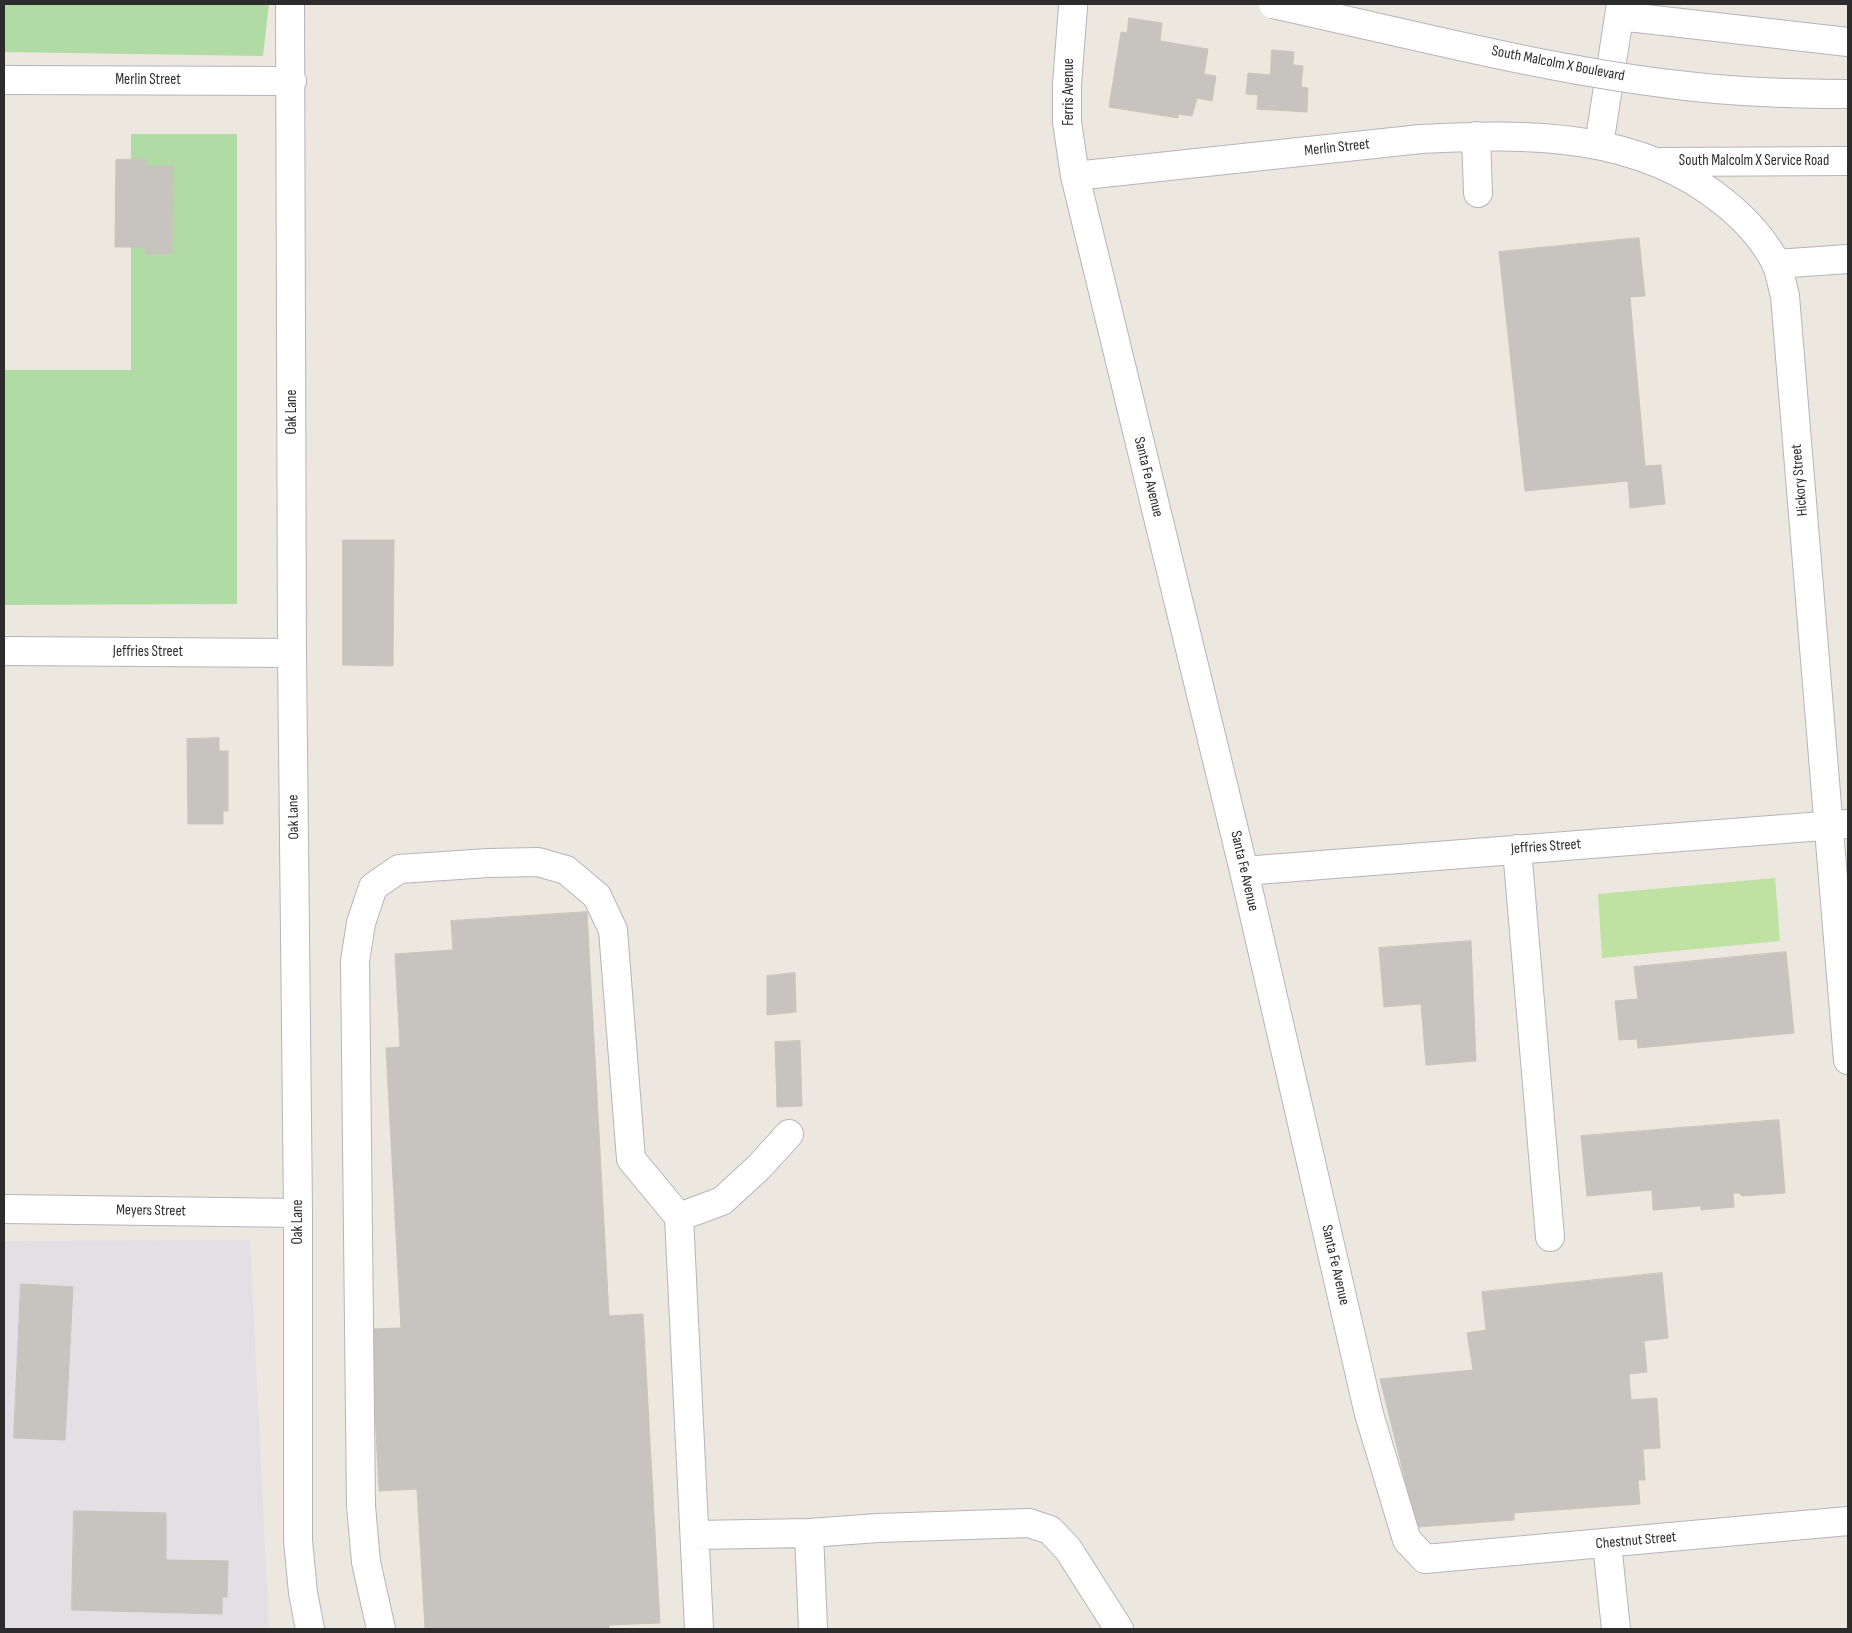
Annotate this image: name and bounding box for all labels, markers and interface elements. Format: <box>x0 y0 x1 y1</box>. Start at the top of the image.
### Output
street label: South Malcolm X Boulevard <box>1490 42 1626 86</box>
street label: Ferris Avenue <box>1060 58 1078 126</box>
street label: Merlin Street <box>115 71 181 89</box>
street label: Merlin Street <box>1303 136 1371 160</box>
street label: South Malcolm X Service Road <box>1679 152 1829 170</box>
street label: Oak Lane <box>283 390 301 434</box>
street label: Santa Fe Avenue <box>1129 435 1167 519</box>
street label: Hickory Street <box>1788 443 1812 517</box>
street label: Jeffries Street <box>113 643 183 661</box>
street label: Oak Lane <box>285 794 303 840</box>
street label: Santa Fe Avenue <box>1226 829 1262 913</box>
street label: Jeffries Street <box>1510 836 1582 858</box>
street label: Oak Lane <box>289 1200 307 1244</box>
street label: Meyers Street <box>116 1201 186 1221</box>
street label: Santa Fe Avenue <box>1317 1223 1353 1307</box>
street label: Chestnut Street <box>1595 1529 1677 1553</box>

